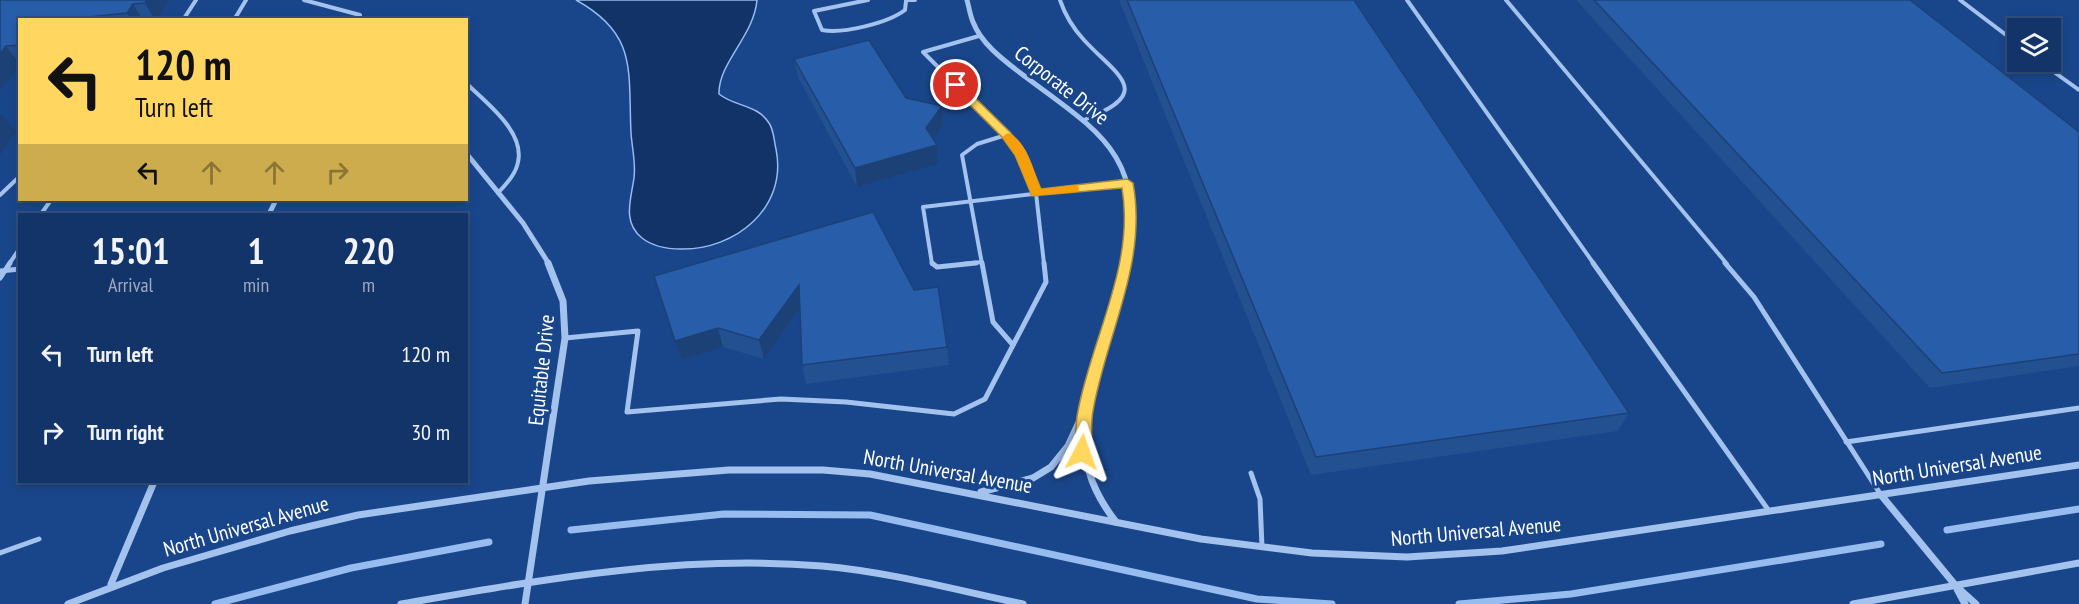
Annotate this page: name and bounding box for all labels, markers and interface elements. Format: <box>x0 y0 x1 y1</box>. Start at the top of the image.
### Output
map controls <box>2007 18 2061 72</box>
button: layers <box>2007 18 2061 72</box>
text: 120 m <box>135 37 232 92</box>
street label: Corporate Drive <box>1009 40 1115 130</box>
icon: left <box>36 42 114 120</box>
pin <box>930 59 981 110</box>
icon: arrive <box>939 68 972 101</box>
text: Turn left <box>135 90 213 124</box>
icon: left <box>132 156 165 189</box>
icon: ahead <box>195 156 228 189</box>
icon: ahead <box>258 156 291 189</box>
icon: right <box>321 156 354 189</box>
text: 15:01 <box>92 227 169 274</box>
text: 1 <box>247 227 265 274</box>
text: 220 <box>343 227 394 274</box>
text: Arrival <box>108 272 153 298</box>
text: min <box>243 272 269 298</box>
text: m <box>362 272 375 298</box>
street label: Equitable Drive <box>522 313 560 427</box>
icon: left <box>36 338 69 371</box>
text: Turn left <box>87 340 153 368</box>
text: 120 m <box>401 340 450 368</box>
icon: right <box>36 416 69 449</box>
text: Turn right <box>87 418 164 446</box>
text: 30 m <box>411 418 450 446</box>
position arrow <box>1050 420 1114 484</box>
street label: North Universal Avenue <box>1871 438 2043 492</box>
street label: North Universal Avenue <box>862 443 1034 499</box>
street label: North Universal Avenue <box>160 489 332 563</box>
street label: North Universal Avenue <box>1390 510 1562 552</box>

